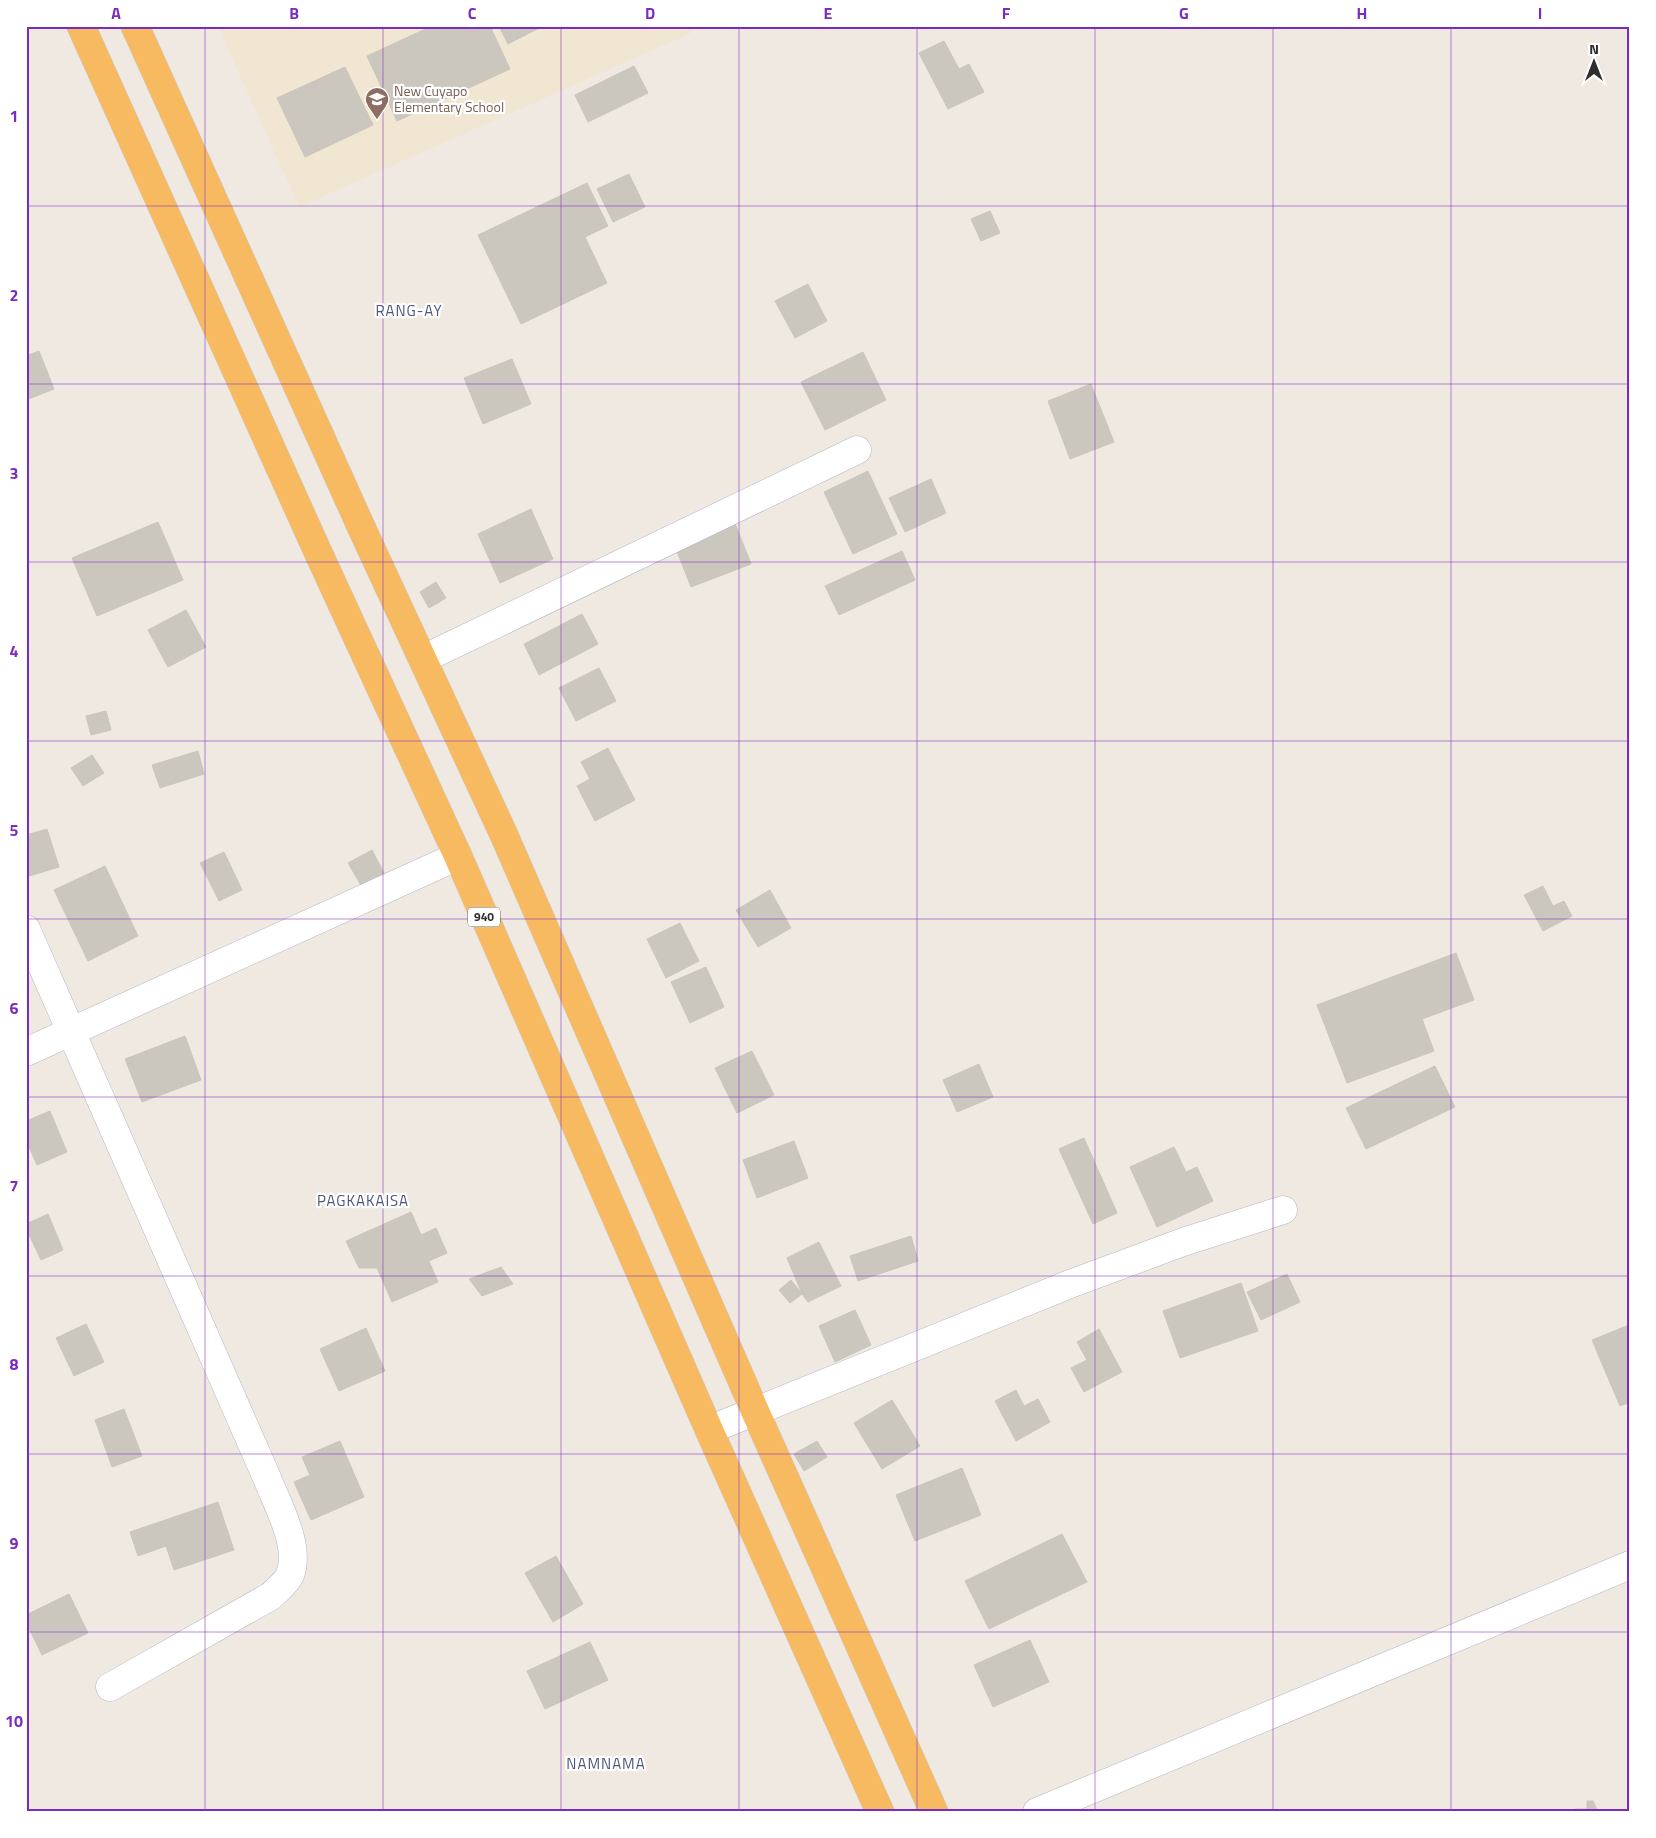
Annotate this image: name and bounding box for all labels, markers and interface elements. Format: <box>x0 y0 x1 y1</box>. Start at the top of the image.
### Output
text: A <box>111 1 121 25</box>
text: B <box>289 1 299 25</box>
text: C <box>468 1 477 25</box>
text: D <box>645 1 655 25</box>
text: E <box>824 1 833 25</box>
text: F <box>1002 1 1011 25</box>
text: G <box>1179 1 1189 25</box>
text: H <box>1357 1 1367 25</box>
text: I <box>1538 1 1542 25</box>
north arrow <box>1568 38 1618 88</box>
text: N <box>1589 38 1599 59</box>
place label: New Cuyapo Elementary School <box>394 80 504 117</box>
school or university icon: New Cuyapo Elementary School <box>364 86 390 120</box>
text: 1 <box>10 104 18 128</box>
text: 2 <box>10 283 18 307</box>
district label: RANG-AY <box>375 299 443 322</box>
text: 3 <box>10 461 18 485</box>
text: 4 <box>10 639 19 663</box>
text: 5 <box>10 818 19 842</box>
road number: 940 <box>468 908 500 926</box>
text: 6 <box>10 996 19 1020</box>
text: 7 <box>10 1174 18 1198</box>
district label: PAGKAKAISA <box>317 1189 409 1212</box>
text: 8 <box>10 1352 19 1376</box>
text: 9 <box>10 1531 19 1555</box>
text: 10 <box>5 1709 23 1733</box>
district label: NAMNAMA <box>566 1752 646 1775</box>

